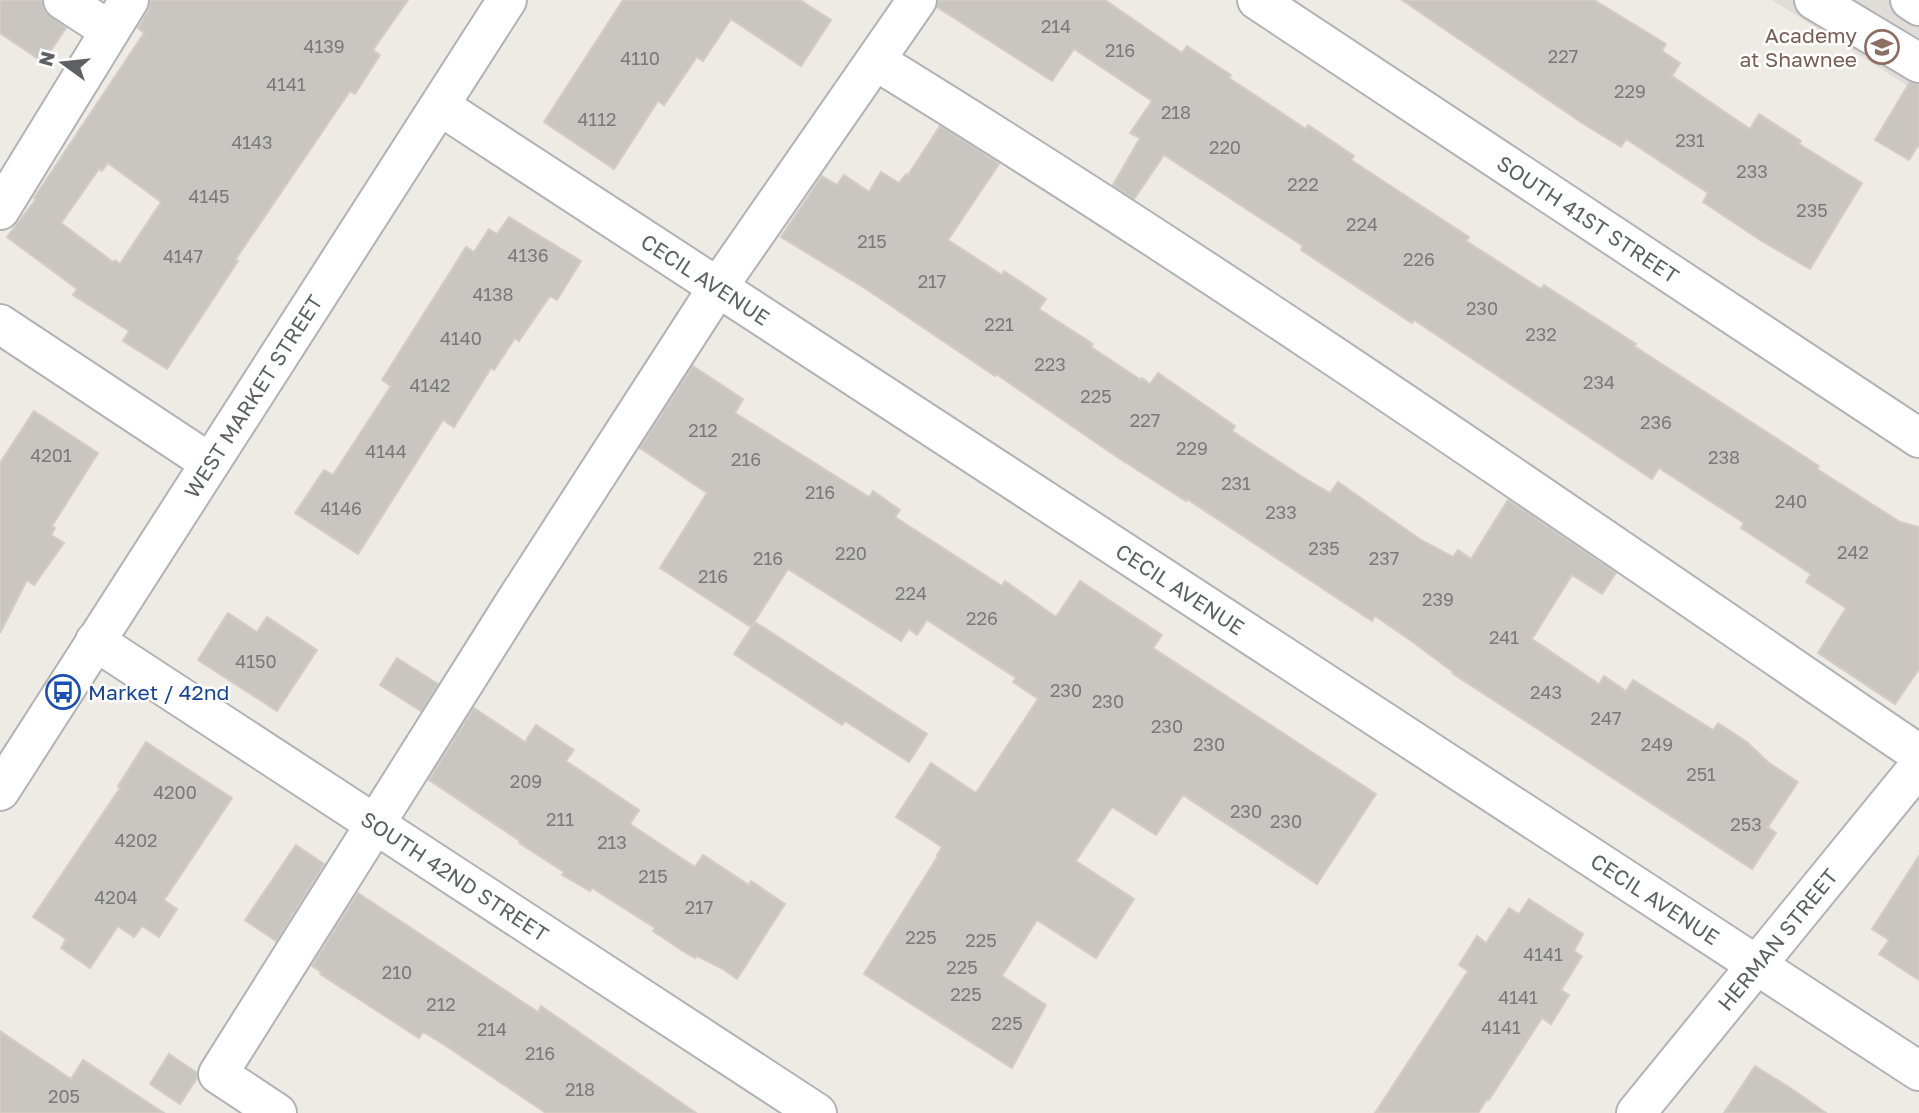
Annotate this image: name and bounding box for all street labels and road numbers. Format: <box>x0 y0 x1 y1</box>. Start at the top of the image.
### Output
street label: SOUTH 41ST STREET <box>1492 150 1684 289</box>
street label: CECIL AVENUE <box>636 228 775 331</box>
street label: WEST MARKET STREET <box>178 290 328 503</box>
street label: CECIL AVENUE <box>1111 538 1250 640</box>
street label: SOUTH 42ND STREET <box>356 806 554 947</box>
street label: CECIL AVENUE <box>1586 847 1724 950</box>
street label: HERMAN STREET <box>1712 863 1843 1016</box>

